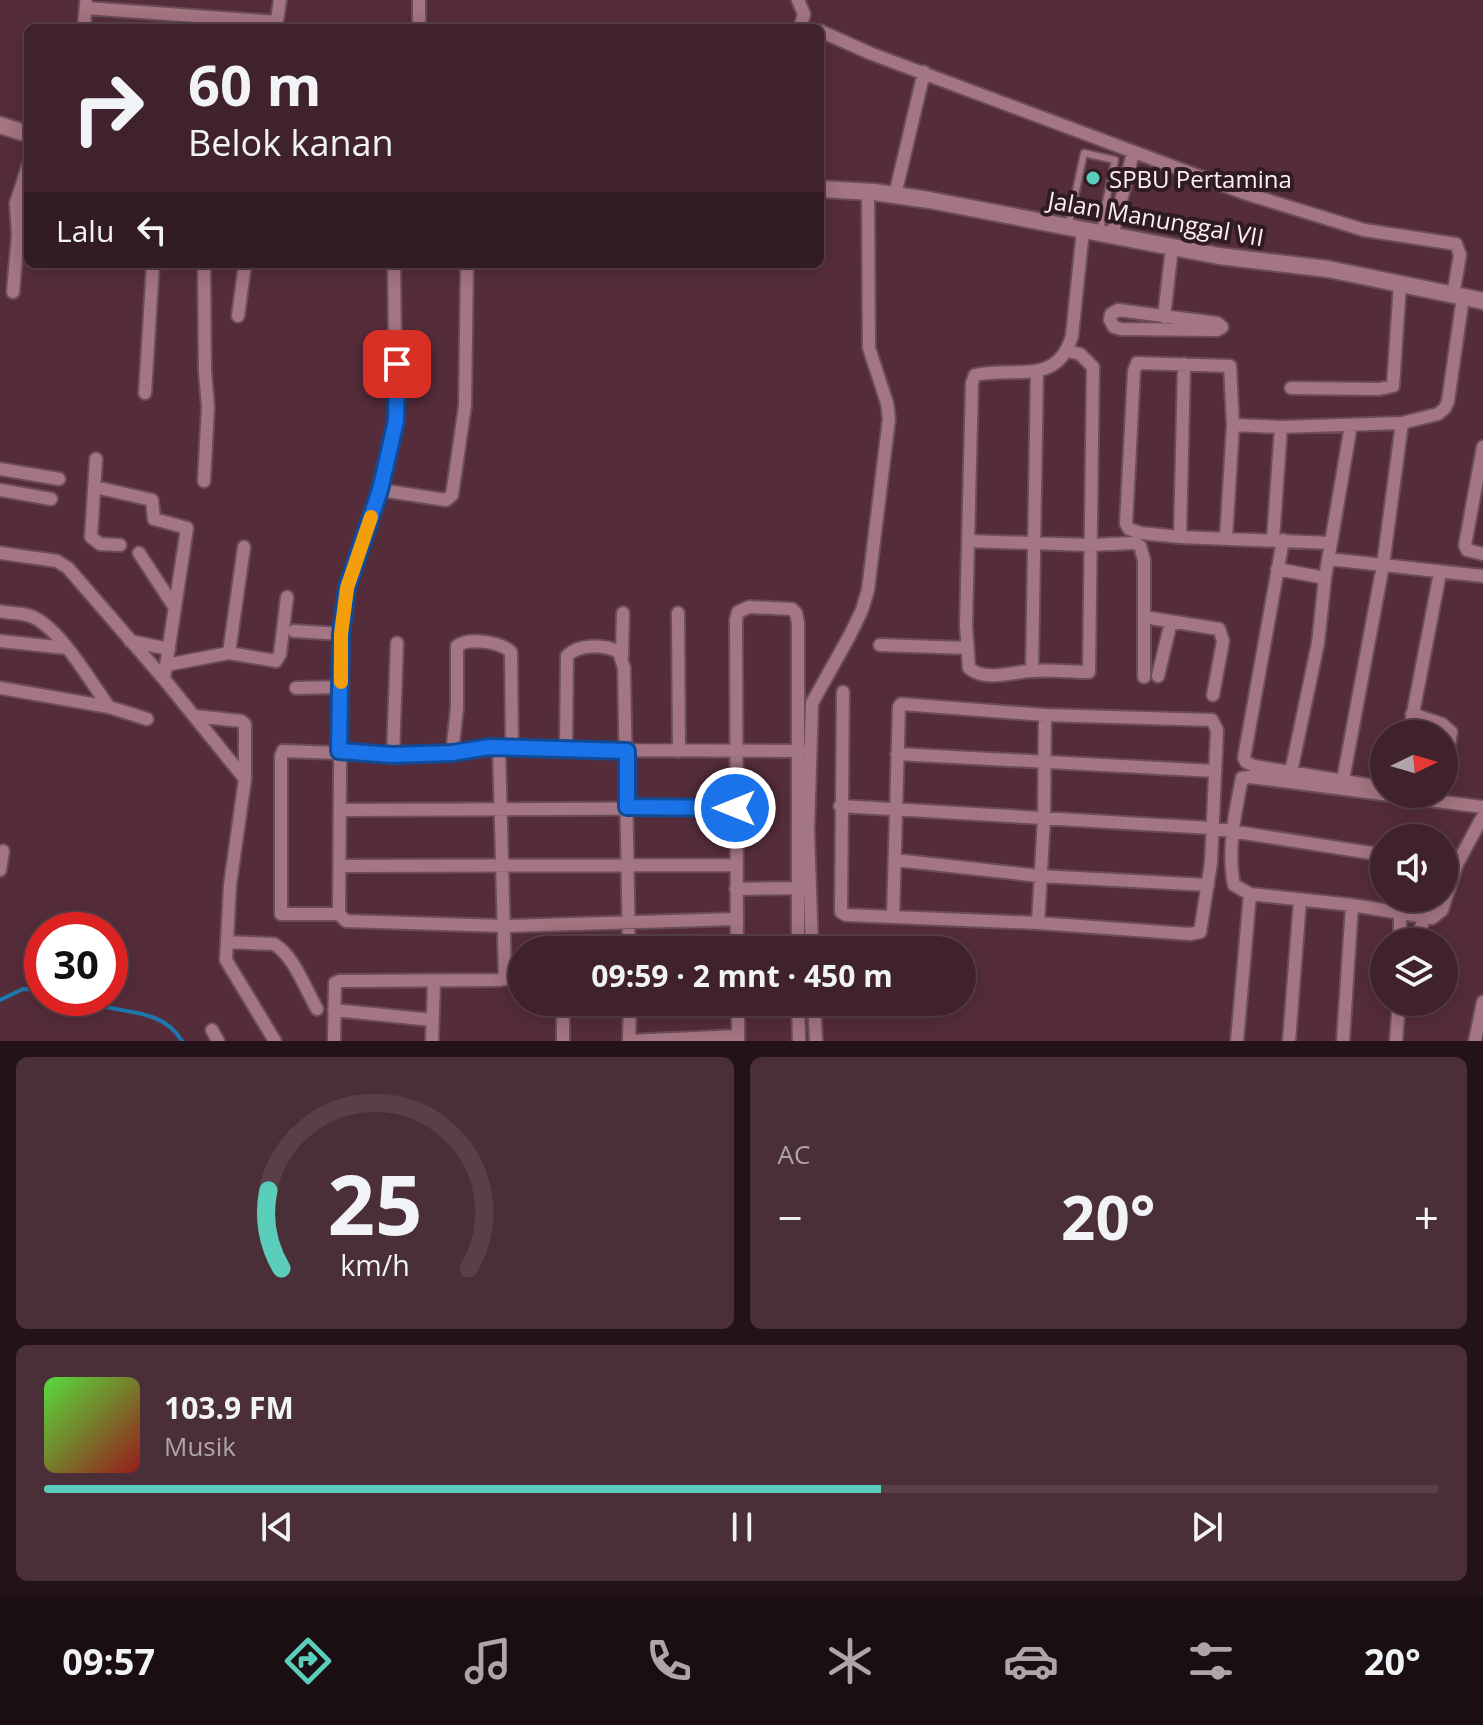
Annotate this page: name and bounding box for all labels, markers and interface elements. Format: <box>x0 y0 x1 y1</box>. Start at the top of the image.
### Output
text: 60 m <box>188 46 322 122</box>
icon: right <box>56 56 160 160</box>
text: Belok kanan <box>188 118 394 167</box>
place label: SPBU Pertamina <box>1109 162 1292 195</box>
marker: SPBU Pertamina <box>1084 169 1102 187</box>
street label: Jalan Manunggal VII <box>1044 182 1267 253</box>
icon: left <box>130 208 174 252</box>
text: Lalu <box>56 210 114 251</box>
pin <box>363 330 431 398</box>
icon: arrive <box>375 342 419 386</box>
north arrow <box>1370 720 1458 808</box>
map controls <box>1370 720 1458 1016</box>
position arrow <box>693 766 777 850</box>
button: sound <box>1370 824 1458 912</box>
speed limit sign: 30 <box>24 912 128 1016</box>
button: layers <box>1370 928 1458 1016</box>
text: 09:59 · 2 mnt · 450 m <box>591 955 893 996</box>
text: AC <box>778 1136 810 1172</box>
text: 25 <box>327 1146 422 1259</box>
text: 20° <box>1061 1176 1155 1258</box>
text: − <box>778 1187 803 1247</box>
text: + <box>1414 1187 1439 1247</box>
text: km/h <box>340 1245 409 1284</box>
text: 103.9 FM <box>164 1387 294 1428</box>
text: Musik <box>164 1428 236 1464</box>
icon: previous <box>255 1505 299 1549</box>
icon: pause <box>720 1505 764 1549</box>
icon: next <box>1185 1505 1229 1549</box>
icon: directions <box>280 1633 336 1689</box>
icon: music <box>460 1633 516 1689</box>
icon: phone <box>641 1633 697 1689</box>
icon: climate <box>822 1633 878 1689</box>
icon: car <box>1003 1633 1059 1689</box>
icon: filters <box>1183 1633 1239 1689</box>
text: 09:57 <box>62 1637 155 1686</box>
text: 20° <box>1364 1637 1421 1686</box>

